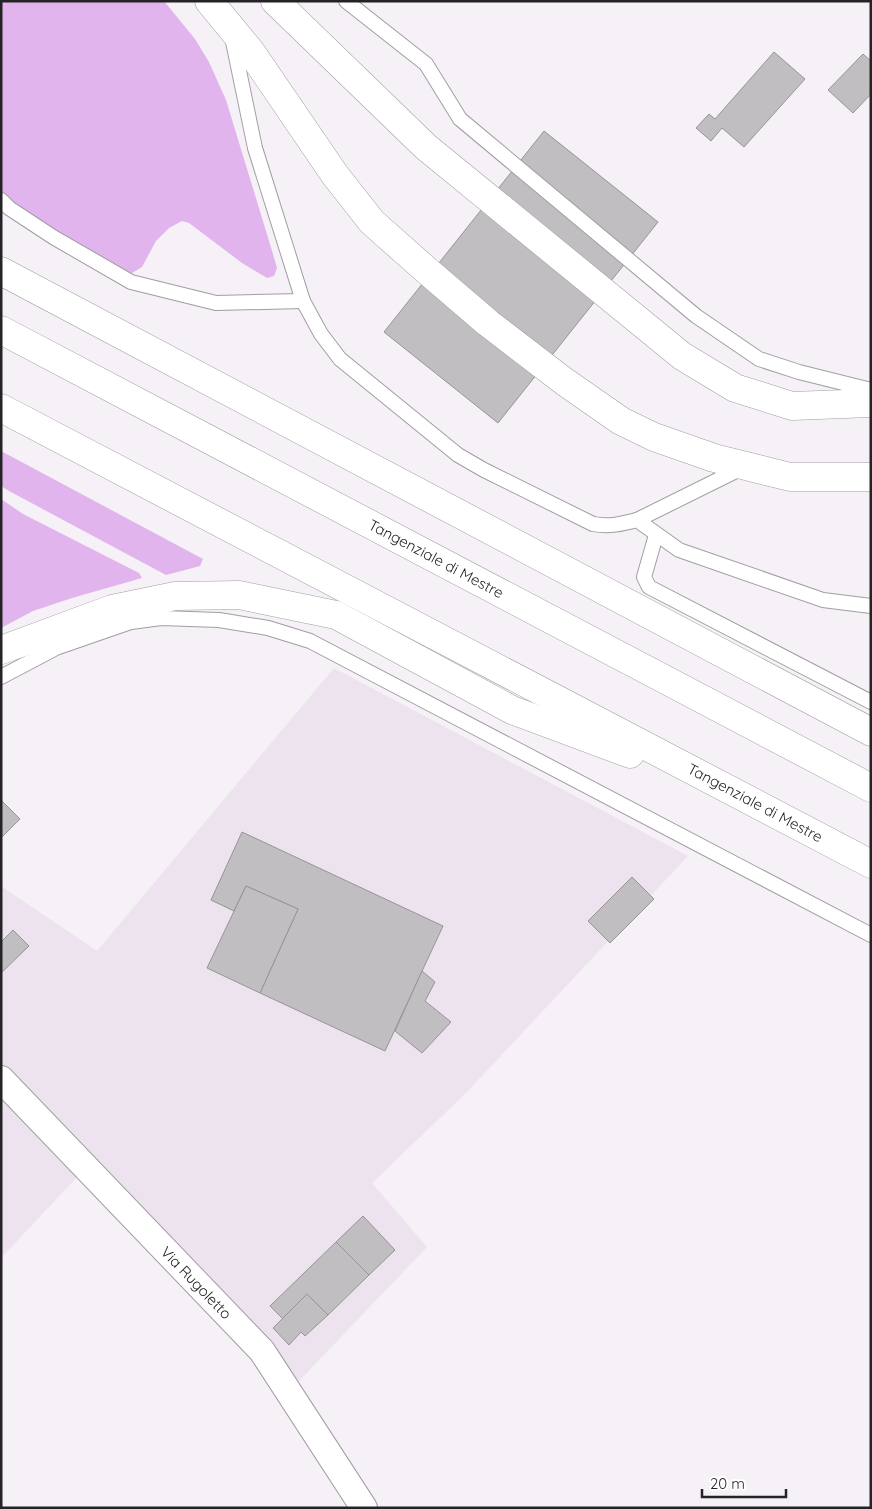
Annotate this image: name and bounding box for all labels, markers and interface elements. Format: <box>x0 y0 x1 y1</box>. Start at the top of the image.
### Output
street label: Tangenziale di Mestre <box>365 515 507 602</box>
street label: Tangenziale di Mestre <box>684 759 826 846</box>
street label: Via Rugoletto <box>157 1242 236 1323</box>
scale bar <box>702 1466 786 1498</box>
text: 20 m <box>710 1474 745 1493</box>

